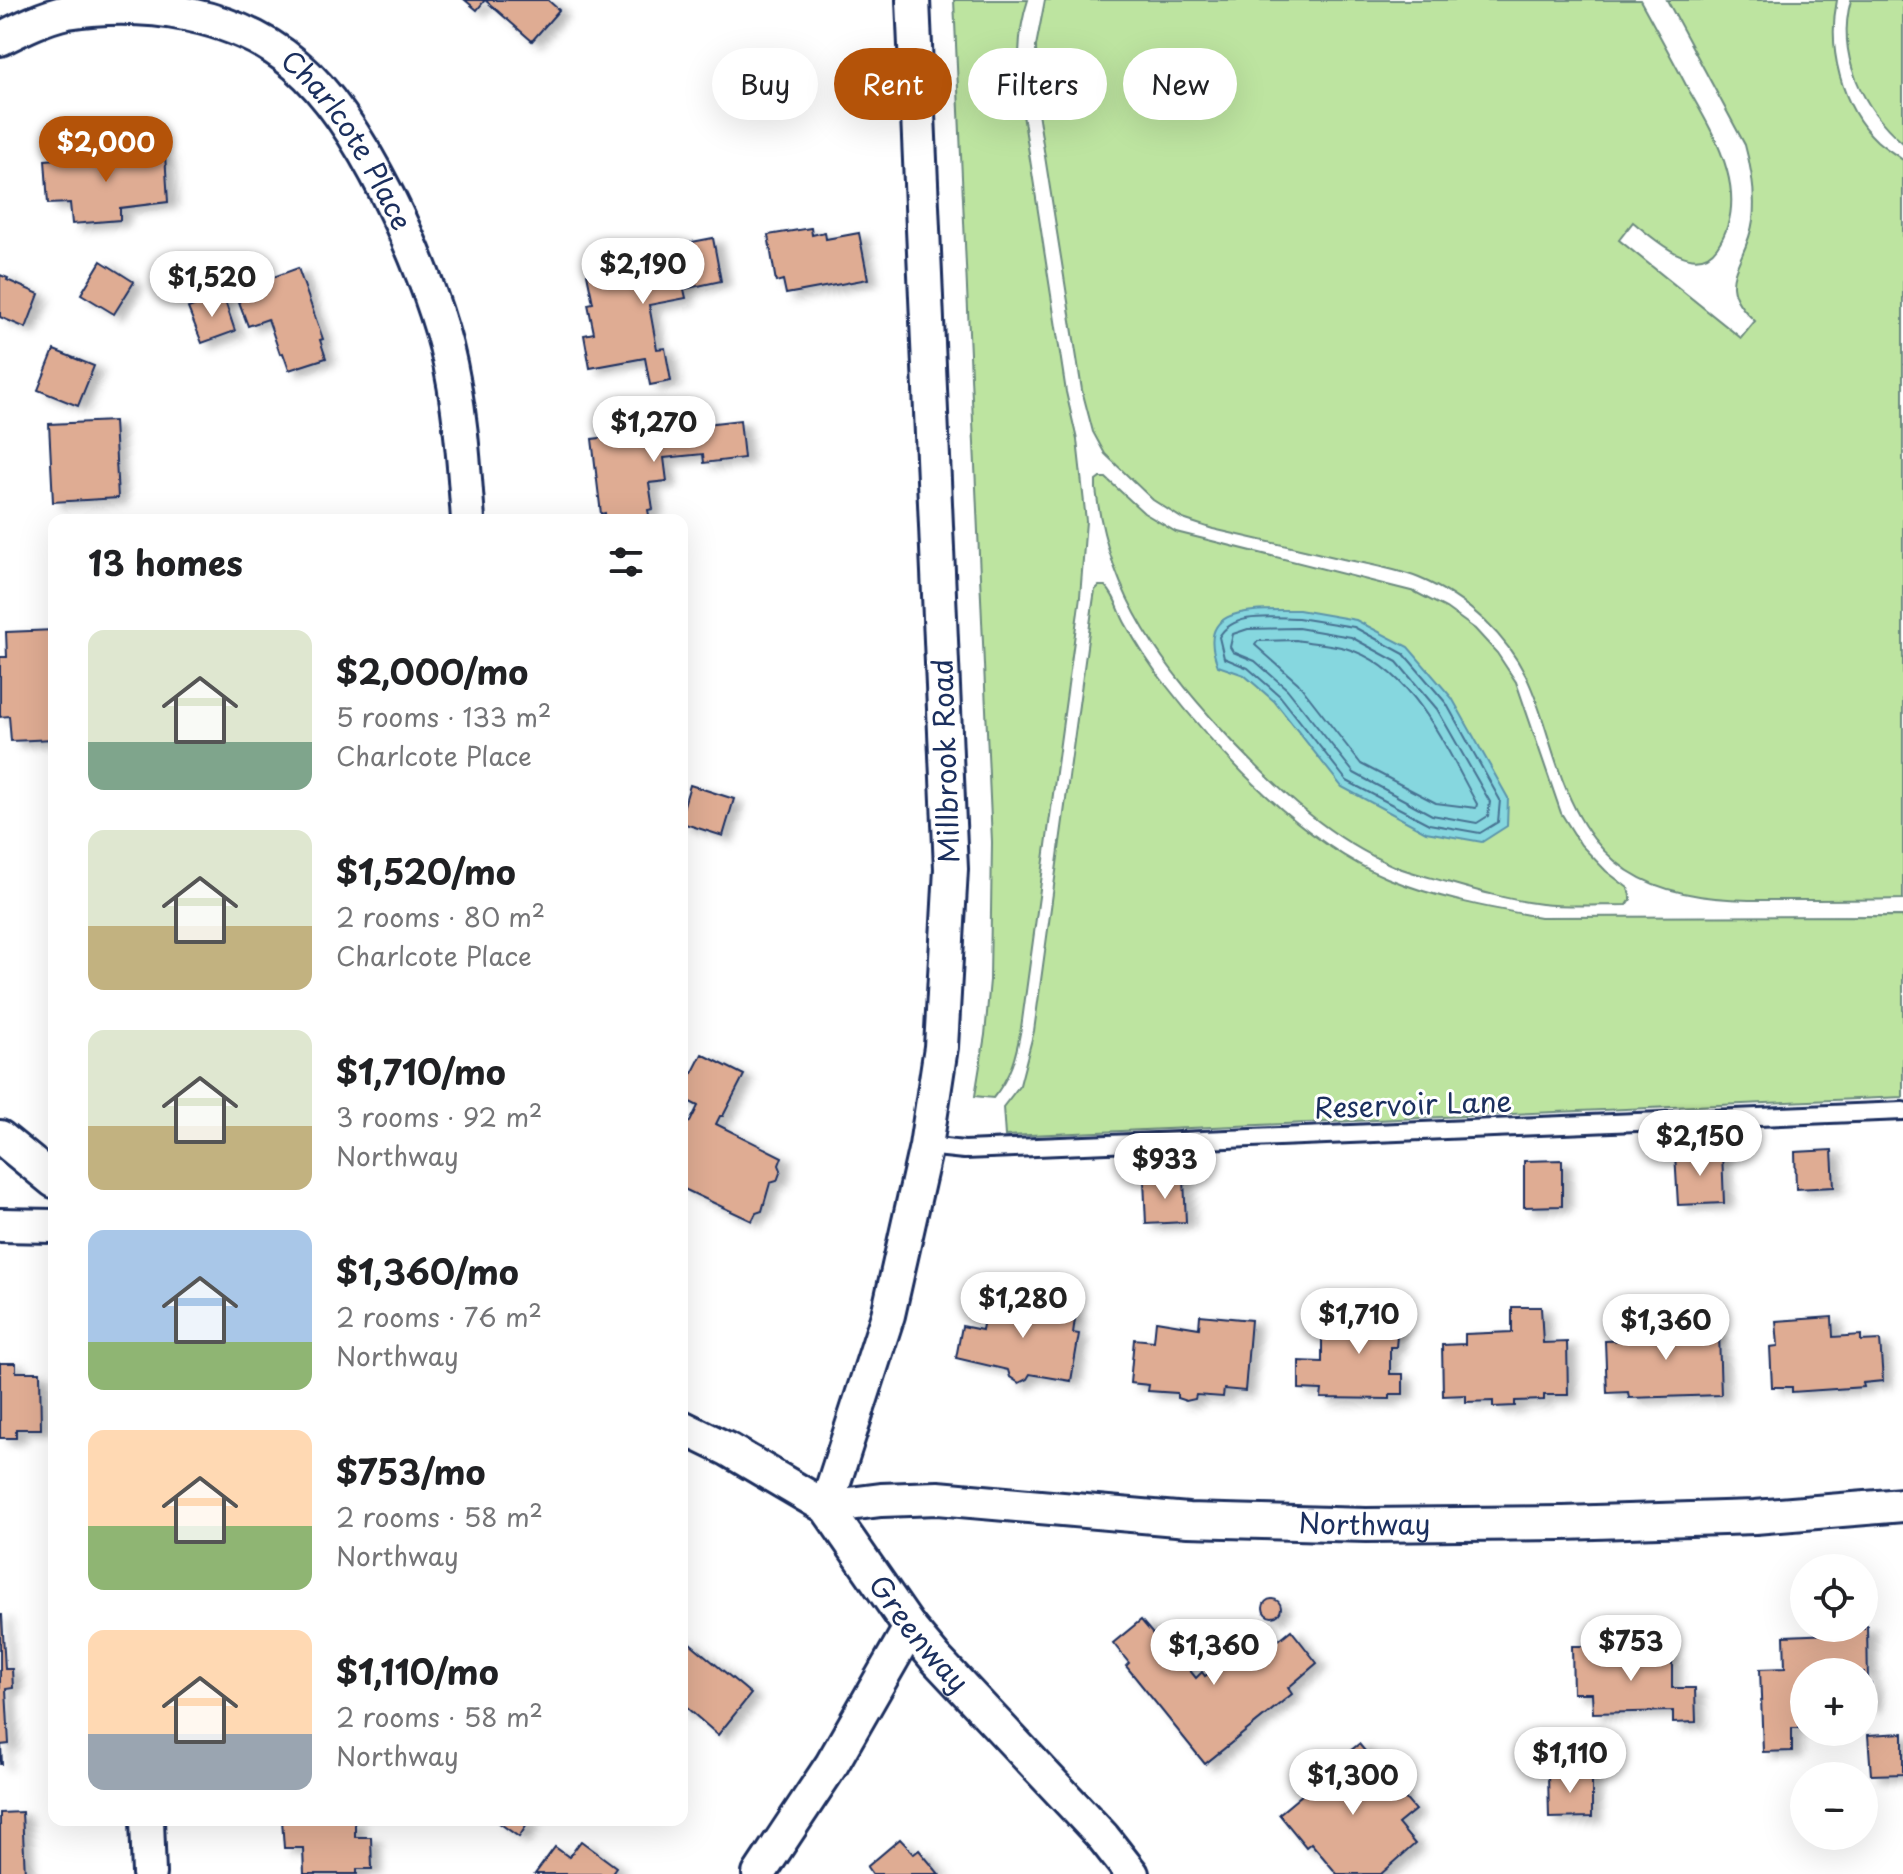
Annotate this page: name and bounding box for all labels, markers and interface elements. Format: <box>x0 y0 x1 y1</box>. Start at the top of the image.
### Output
street label: Charlcote Place <box>272 38 424 237</box>
chip: Buy <box>712 48 818 120</box>
chip: Rent <box>834 48 952 120</box>
chip: Filters <box>968 48 1107 120</box>
chip: New <box>1123 48 1237 120</box>
pin: $2,000 <box>41 116 171 184</box>
text: $2,000 <box>57 122 155 161</box>
pin: $2,190 <box>578 238 708 306</box>
text: $2,190 <box>600 244 686 283</box>
pin: $1,520 <box>147 251 277 319</box>
text: $1,520 <box>168 257 256 296</box>
pin: $1,270 <box>589 396 719 464</box>
text: $1,270 <box>611 402 697 441</box>
text: 13 homes <box>88 536 243 588</box>
icon: filters <box>604 540 648 584</box>
text: $2,000/mo <box>336 645 528 697</box>
street label: Millbrook Road <box>919 658 970 864</box>
icon: home <box>152 662 248 758</box>
text: 5 rooms · 133 m² <box>336 697 551 736</box>
text: Charlcote Place <box>336 736 532 775</box>
text: $1,520/mo <box>336 845 516 897</box>
icon: home <box>152 862 248 958</box>
text: 2 rooms · 80 m² <box>336 897 545 936</box>
text: Charlcote Place <box>336 936 532 975</box>
text: $1,710/mo <box>336 1045 506 1097</box>
icon: home <box>152 1062 248 1158</box>
street label: Reservoir Lane <box>1313 1079 1513 1128</box>
text: 3 rooms · 92 m² <box>336 1097 542 1136</box>
pin: $2,150 <box>1635 1110 1765 1178</box>
text: $2,150 <box>1656 1116 1744 1155</box>
pin: $933 <box>1118 1133 1212 1201</box>
text: Northway <box>336 1136 459 1175</box>
text: $933 <box>1132 1139 1198 1178</box>
text: $1,360/mo <box>336 1245 519 1297</box>
icon: home <box>152 1262 248 1358</box>
pin: $1,280 <box>958 1272 1088 1340</box>
text: $1,280 <box>979 1278 1067 1317</box>
pin: $1,710 <box>1294 1288 1424 1356</box>
text: $1,710 <box>1319 1294 1399 1333</box>
pin: $1,360 <box>1601 1294 1731 1362</box>
text: 2 rooms · 76 m² <box>336 1297 542 1336</box>
text: $1,360 <box>1621 1300 1711 1339</box>
text: Northway <box>336 1336 459 1375</box>
text: $753/mo <box>336 1445 485 1497</box>
icon: home <box>152 1462 248 1558</box>
text: 2 rooms · 58 m² <box>336 1497 543 1536</box>
street label: Northway <box>1298 1500 1431 1545</box>
text: Northway <box>336 1536 459 1575</box>
map controls <box>1790 1554 1878 1850</box>
button: locate <box>1790 1554 1878 1642</box>
street label: Greenway <box>859 1566 980 1701</box>
pin: $753 <box>1584 1615 1678 1683</box>
pin: $1,360 <box>1149 1619 1279 1687</box>
text: $753 <box>1599 1621 1663 1660</box>
text: $1,360 <box>1169 1625 1259 1664</box>
text: $1,110/mo <box>336 1645 499 1697</box>
button: + <box>1790 1658 1878 1746</box>
icon: home <box>152 1662 248 1758</box>
text: 2 rooms · 58 m² <box>336 1697 543 1736</box>
pin: $1,110 <box>1505 1727 1635 1795</box>
text: $1,110 <box>1532 1733 1608 1772</box>
text: Northway <box>336 1736 459 1775</box>
pin: $1,300 <box>1288 1749 1418 1817</box>
text: $1,300 <box>1307 1755 1399 1794</box>
button: − <box>1790 1762 1878 1850</box>

